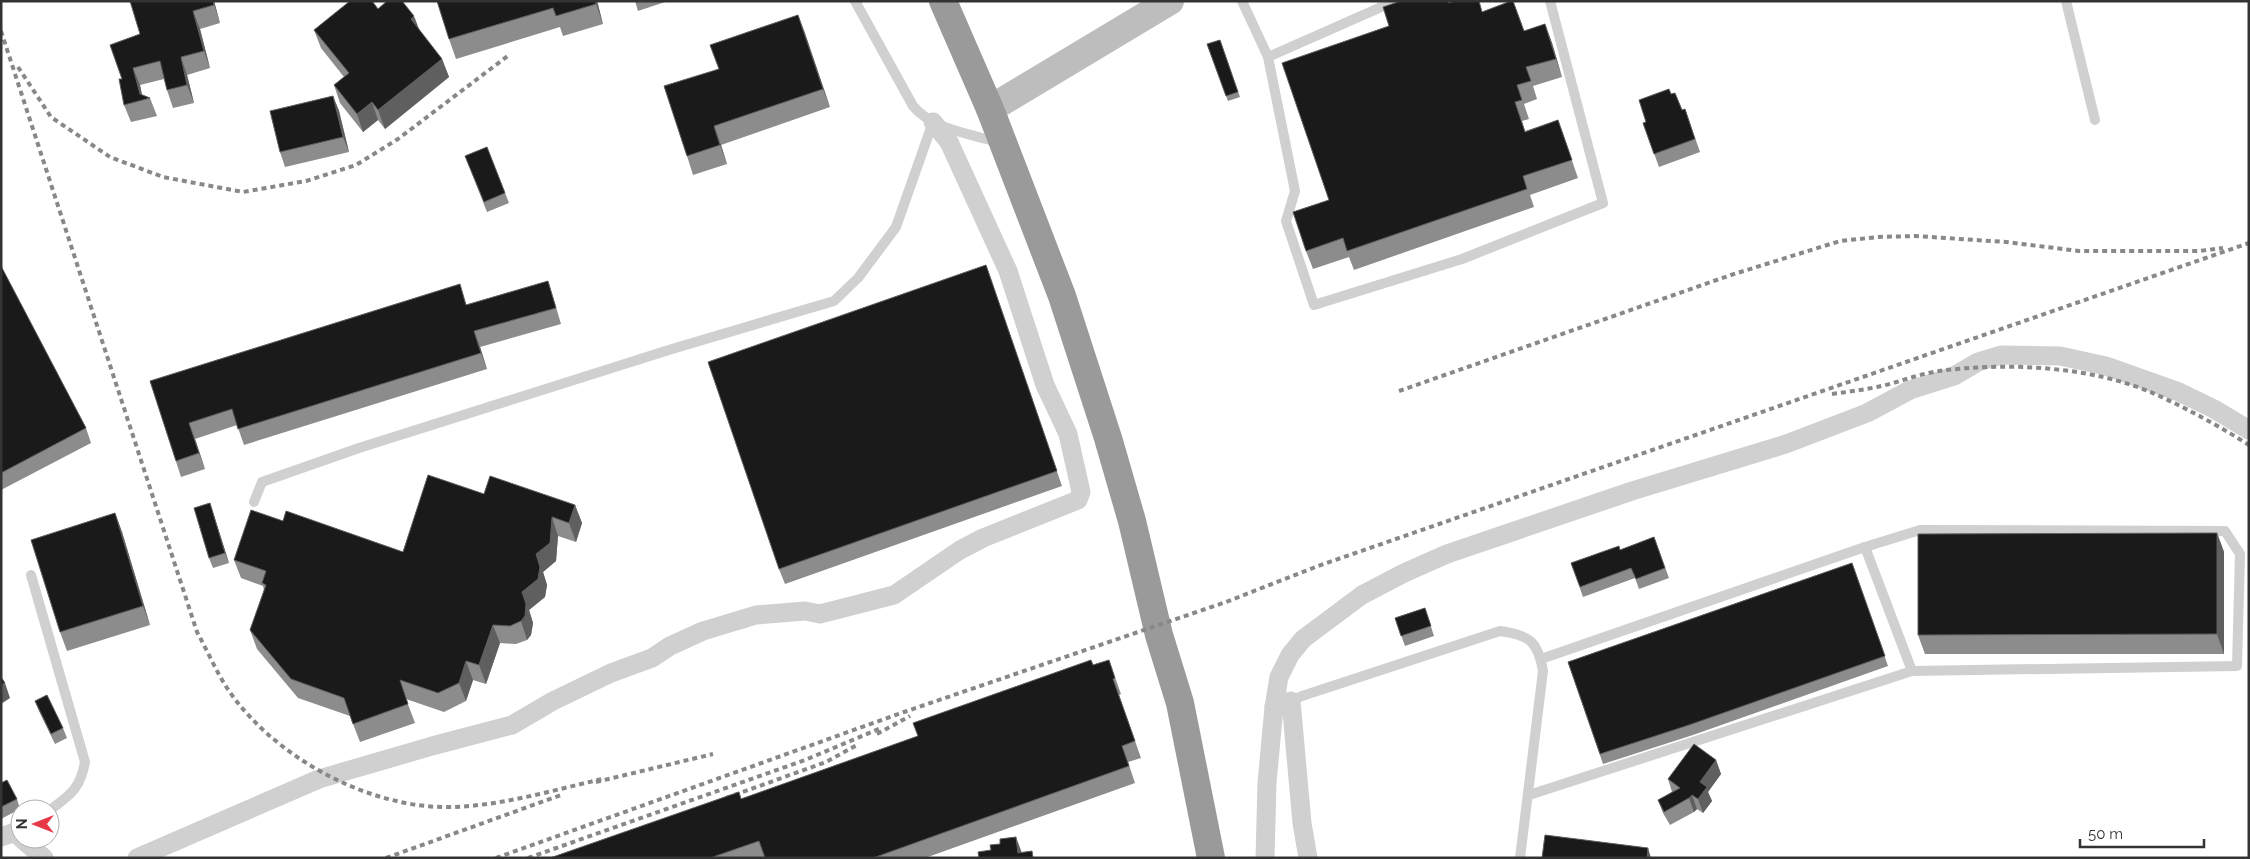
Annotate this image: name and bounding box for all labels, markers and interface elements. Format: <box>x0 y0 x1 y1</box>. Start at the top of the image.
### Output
north arrow <box>10 799 60 849</box>
scale bar <box>2080 816 2204 848</box>
text: N <box>14 819 30 829</box>
text: 50 m <box>2088 825 2123 843</box>

